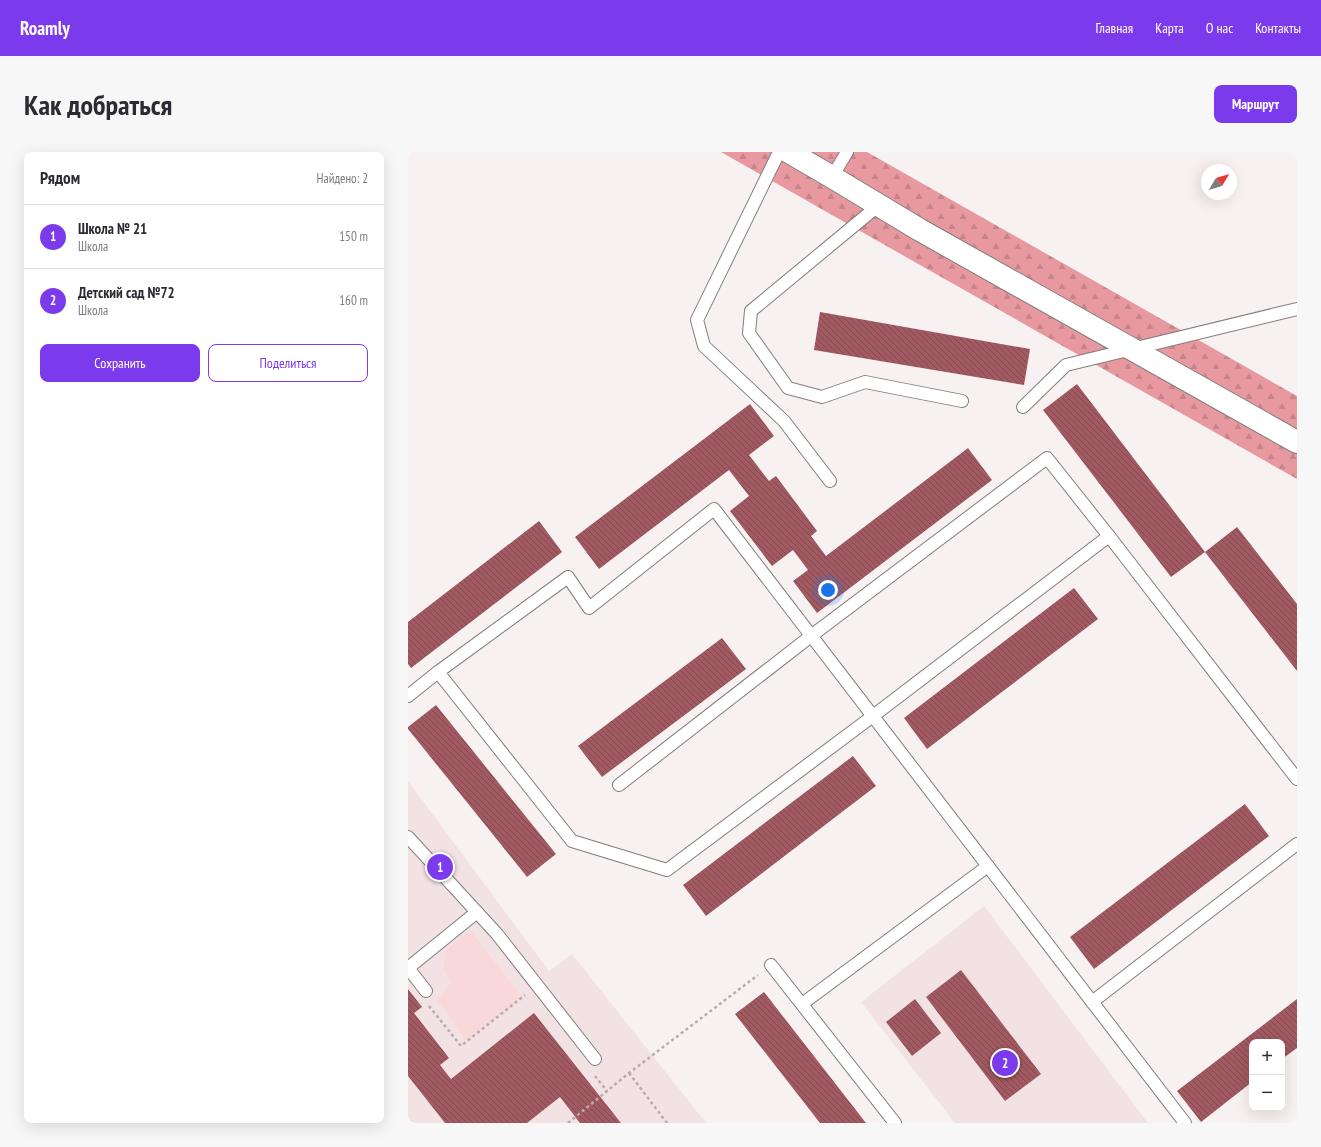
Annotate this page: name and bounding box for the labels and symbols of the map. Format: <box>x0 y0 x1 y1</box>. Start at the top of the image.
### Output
north arrow <box>1201 164 1237 200</box>
your location <box>818 580 838 600</box>
pin: 1 <box>427 852 453 882</box>
pin: 2 <box>992 1048 1018 1078</box>

